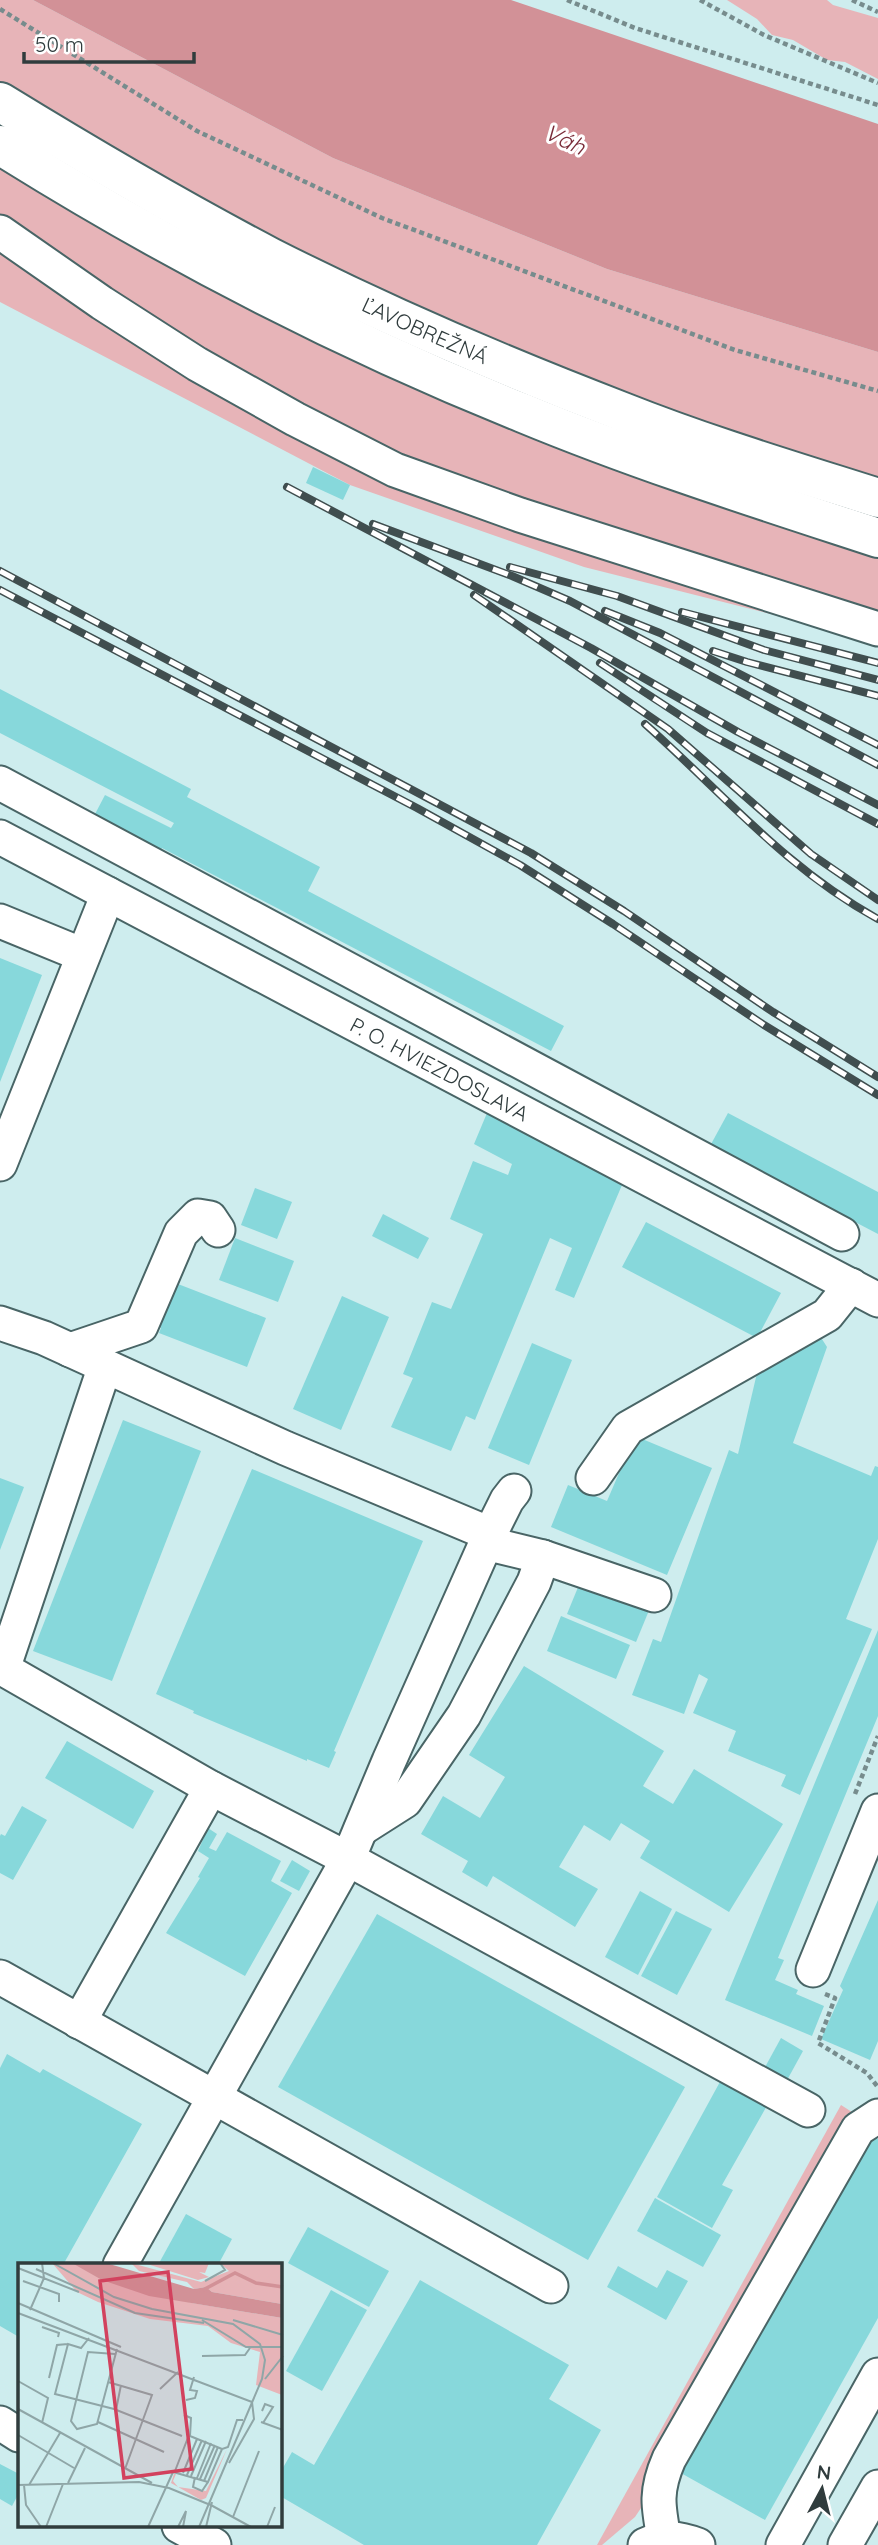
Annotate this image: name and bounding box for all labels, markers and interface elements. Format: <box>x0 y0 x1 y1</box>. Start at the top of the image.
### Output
scale bar <box>24 21 194 65</box>
text: 50 m <box>35 31 84 57</box>
water label: Váh <box>540 117 591 161</box>
street label: ĽAVOBREŽNÁ <box>358 291 492 369</box>
street label: P. O. HVIEZDOSLAVA <box>346 1011 533 1127</box>
inset map <box>18 2263 282 2528</box>
north arrow <box>787 2454 857 2524</box>
text: N <box>816 2459 832 2485</box>

